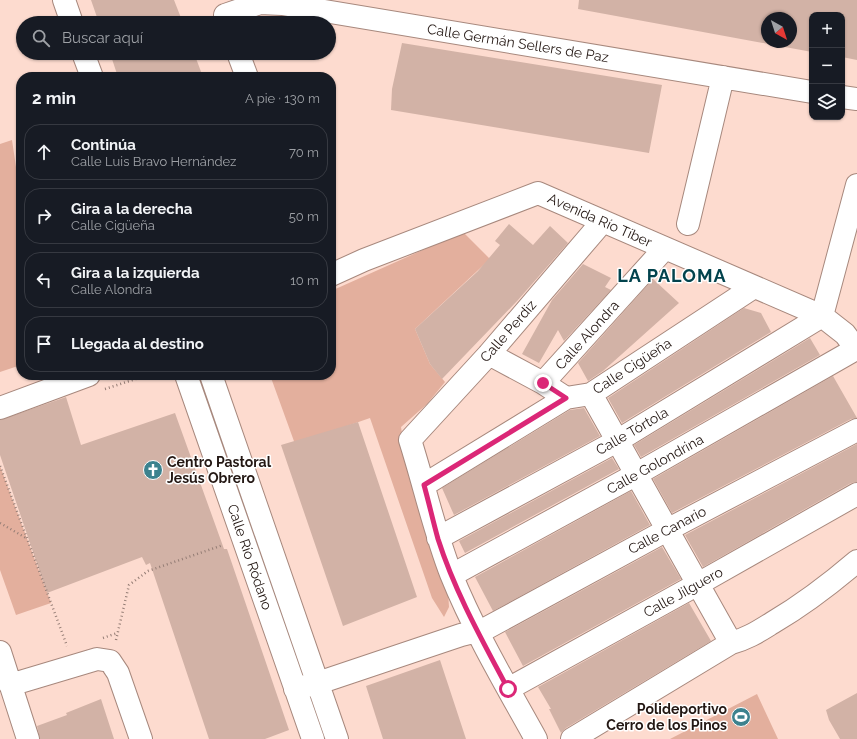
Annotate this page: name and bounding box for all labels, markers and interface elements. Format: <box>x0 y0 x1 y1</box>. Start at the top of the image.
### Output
north arrow <box>761 12 797 48</box>
map controls <box>809 12 845 120</box>
button: + <box>809 12 845 48</box>
search box <box>16 16 336 60</box>
street label: Calle Germán Sellers de Paz <box>426 21 610 65</box>
icon: search <box>30 27 52 49</box>
text: Buscar aquí <box>62 29 143 47</box>
button: − <box>809 48 845 84</box>
button: layers <box>809 84 845 120</box>
text: 2 min <box>32 88 76 108</box>
text: A pie · 130 m <box>245 91 320 106</box>
text: Continúa <box>71 136 136 154</box>
icon: ahead <box>33 141 55 163</box>
text: 70 m <box>289 145 319 160</box>
text: Calle Luis Bravo Hernández <box>71 154 237 169</box>
street label: Avenida Río Tíber <box>545 190 655 250</box>
text: Gira a la derecha <box>71 200 192 218</box>
icon: right <box>33 205 55 227</box>
text: 50 m <box>289 209 319 224</box>
text: Calle Cigüeña <box>71 218 155 233</box>
text: Gira a la izquierda <box>71 264 200 282</box>
district label: LA PALOMA <box>617 265 727 286</box>
icon: left <box>33 269 55 291</box>
text: 10 m <box>290 273 319 288</box>
text: Calle Alondra <box>71 282 152 297</box>
street label: Calle Perdiz <box>477 297 539 365</box>
street label: Calle Alondra <box>552 297 622 373</box>
icon: arrive <box>33 333 55 355</box>
text: Llegada al destino <box>71 335 204 353</box>
street label: Calle Cigüeña <box>590 335 674 397</box>
route end <box>534 374 552 392</box>
street label: Calle Tórtola <box>593 404 671 458</box>
street label: Calle Golondrina <box>604 431 706 497</box>
place label: Centro Pastoral Jesús Obrero <box>167 454 272 486</box>
church icon: Centro Pastoral Jesús Obrero <box>142 459 164 481</box>
street label: Calle Río Ródano <box>224 502 276 612</box>
street label: Calle Canario <box>625 503 709 557</box>
street label: Calle Jilguero <box>641 564 725 620</box>
route start <box>499 680 517 698</box>
place label: Polideportivo Cerro de los Pinos <box>606 701 728 733</box>
sports icon: Polideportivo Cerro de los Pinos <box>730 706 752 728</box>

